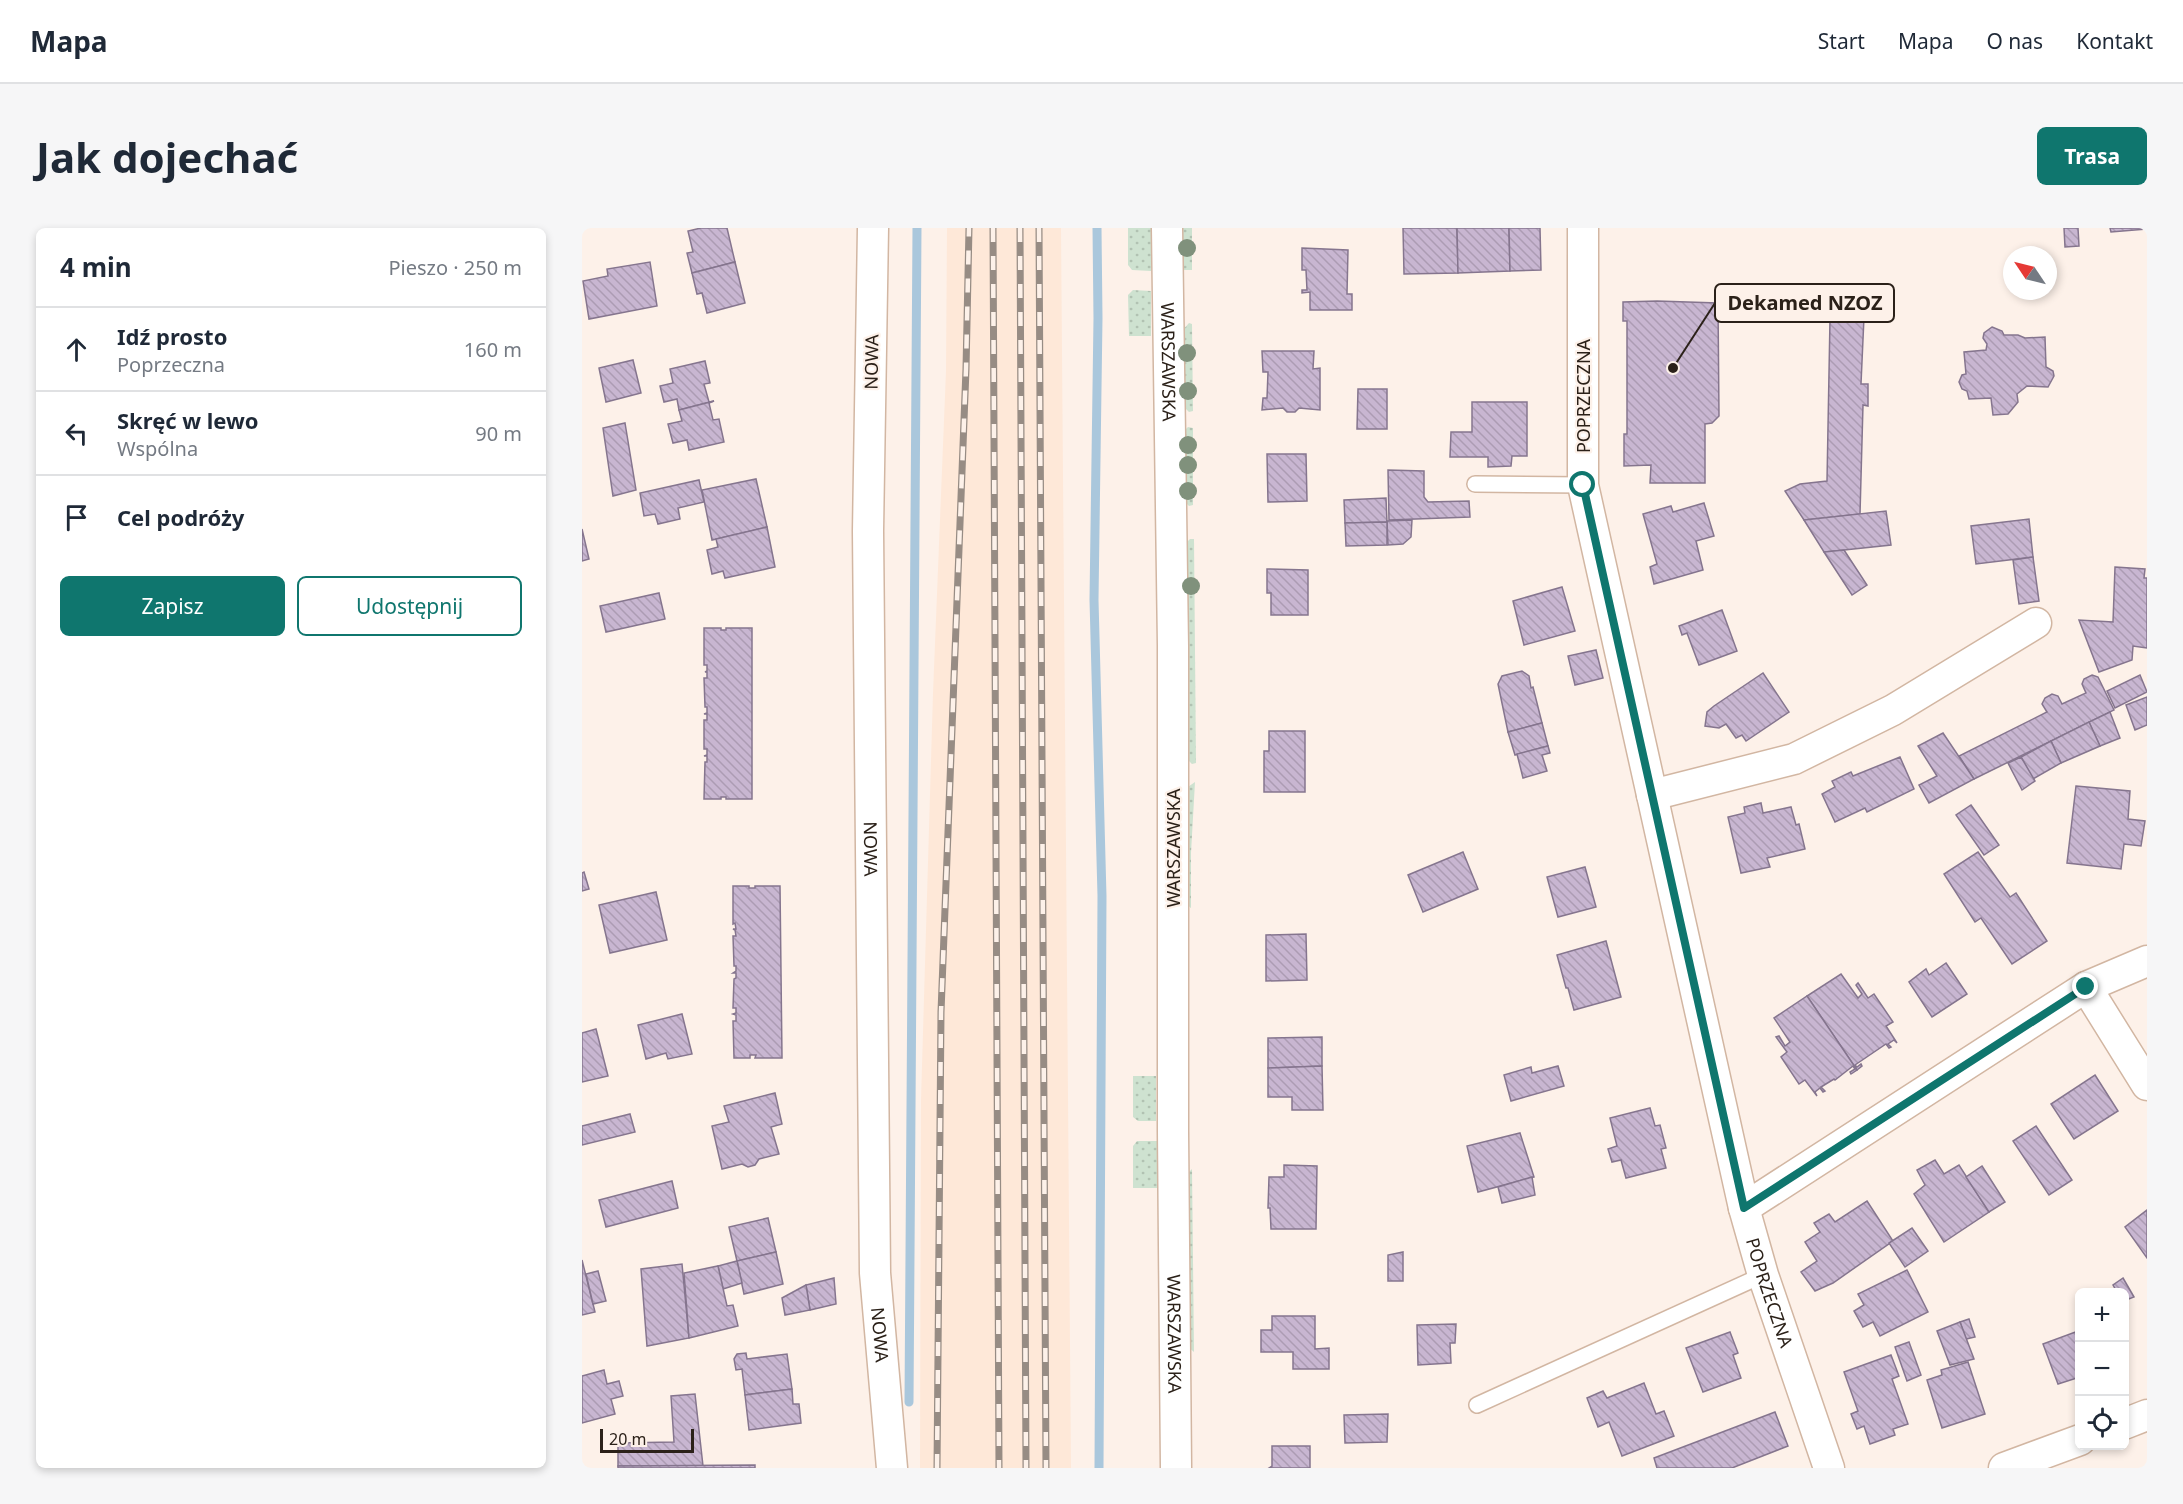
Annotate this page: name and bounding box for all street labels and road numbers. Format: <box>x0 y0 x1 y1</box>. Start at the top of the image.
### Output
street label: WARSZAWSKA <box>1156 302 1182 422</box>
street label: NOWA <box>859 334 883 390</box>
street label: POPRZECZNA <box>1571 338 1595 453</box>
street label: WARSZAWSKA <box>1161 788 1185 907</box>
street label: NOWA <box>859 821 883 877</box>
street label: POPRZECZNA <box>1741 1235 1799 1351</box>
street label: WARSZAWSKA <box>1162 1274 1187 1394</box>
street label: NOWA <box>866 1306 895 1364</box>

